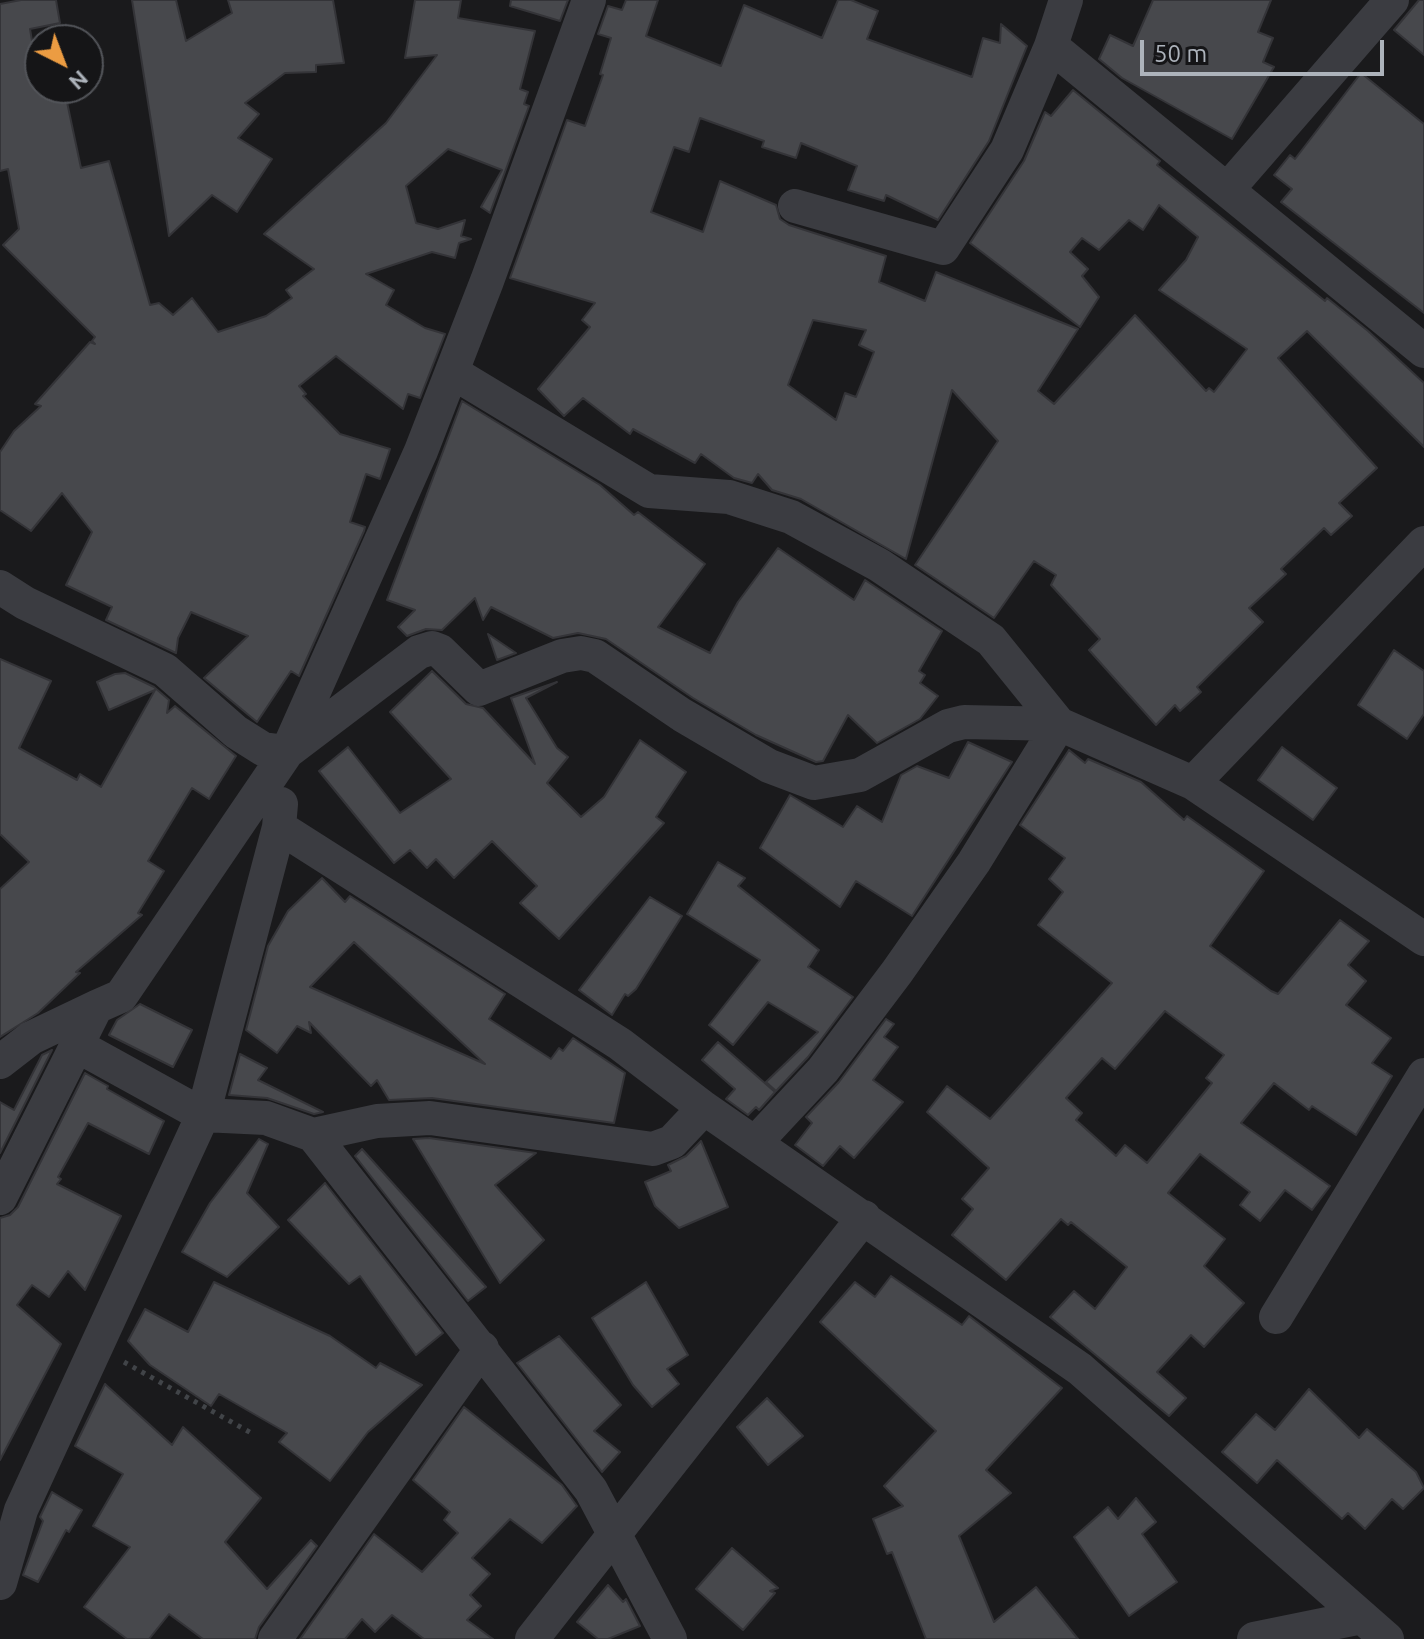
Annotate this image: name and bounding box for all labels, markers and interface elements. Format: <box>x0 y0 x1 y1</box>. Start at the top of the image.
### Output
north arrow <box>24 24 104 104</box>
scale bar <box>1144 24 1388 74</box>
text: 50 m <box>1154 40 1207 67</box>
text: N <box>65 66 94 95</box>

